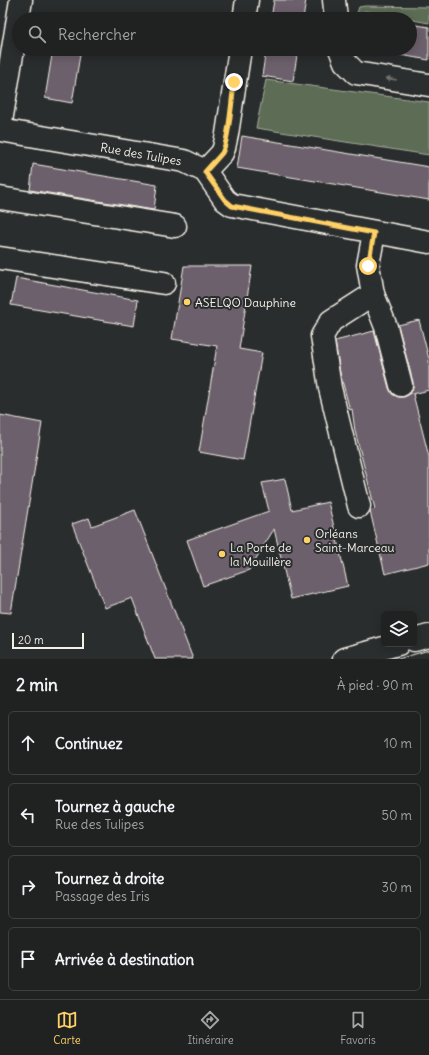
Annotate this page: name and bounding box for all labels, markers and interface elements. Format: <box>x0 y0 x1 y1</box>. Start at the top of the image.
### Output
search box <box>12 12 417 56</box>
icon: search <box>26 23 48 45</box>
text: Rechercher <box>58 25 136 44</box>
route end <box>225 73 243 91</box>
one-way arrow <box>384 76 397 82</box>
street label: Rue des Tulipes <box>99 139 183 169</box>
route start <box>359 257 377 275</box>
place label: ASELQO Dauphine <box>195 295 296 310</box>
marker: ASELQO Dauphine <box>182 297 192 307</box>
place label: Orléans Saint-Marceau <box>315 526 394 555</box>
marker: Orléans Saint-Marceau <box>302 535 312 545</box>
place label: La Porte de la Mouillère <box>230 540 291 569</box>
marker: La Porte de la Mouillère <box>217 549 227 559</box>
map controls <box>381 611 417 647</box>
button: layers <box>381 611 417 647</box>
scale bar <box>12 631 84 650</box>
text: 20 m <box>18 633 44 647</box>
text: 2 min <box>16 674 58 696</box>
text: À pied · 90 m <box>337 677 413 694</box>
icon: ahead <box>17 732 39 754</box>
text: Continuez <box>55 734 123 753</box>
text: 10 m <box>384 735 412 752</box>
text: Tournez à gauche <box>55 797 175 816</box>
icon: left <box>17 804 39 826</box>
text: 50 m <box>381 807 412 824</box>
text: Rue des Tulipes <box>55 816 144 833</box>
text: Tournez à droite <box>55 869 164 888</box>
icon: right <box>17 876 39 898</box>
text: 30 m <box>382 879 412 896</box>
text: Passage des Iris <box>55 888 150 905</box>
icon: arrive <box>17 948 39 970</box>
text: Arrivée à destination <box>55 950 194 969</box>
tab: Carte <box>53 1009 81 1047</box>
tab: Itinéraire <box>187 1009 234 1047</box>
tab: Favoris <box>340 1009 376 1047</box>

